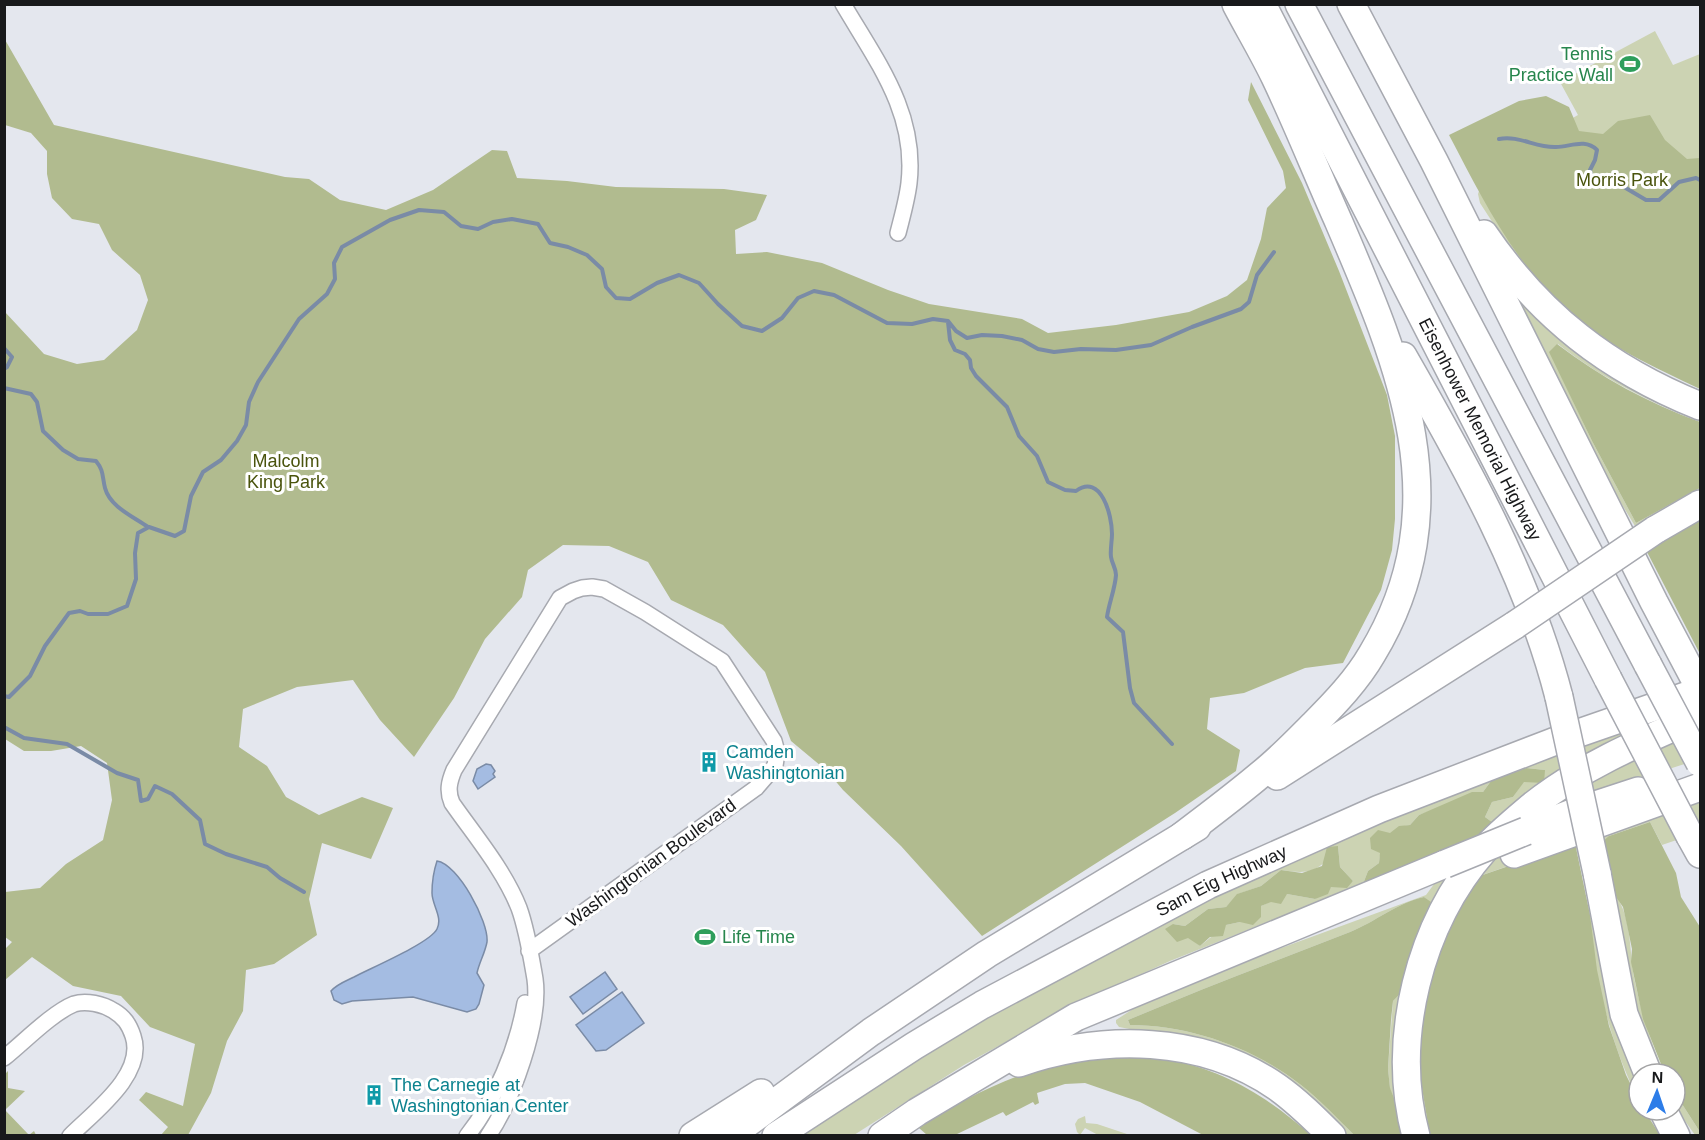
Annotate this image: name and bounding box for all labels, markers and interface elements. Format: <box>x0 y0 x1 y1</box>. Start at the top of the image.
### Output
place label: Tennis Practice Wall <box>1509 44 1613 85</box>
sports icon: Tennis Practice Wall <box>1618 52 1642 76</box>
park label: Morris Park <box>1576 170 1669 190</box>
street label: Eisenhower Memorial Highway <box>1415 315 1545 544</box>
park label: Malcolm King Park <box>247 451 326 492</box>
place label: Camden Washingtonian <box>726 742 844 783</box>
building icon: Camden Washingtonian <box>697 750 721 774</box>
street label: Washingtonian Boulevard <box>562 795 740 931</box>
street label: Sam Eig Highway <box>1153 841 1290 921</box>
sports icon: Life Time <box>693 925 717 949</box>
place label: Life Time <box>722 927 795 947</box>
north arrow <box>1627 1062 1687 1122</box>
text: N <box>1651 1069 1664 1086</box>
place label: The Carnegie at Washingtonian Center <box>391 1075 568 1116</box>
building icon: The Carnegie at Washingtonian Center <box>362 1083 386 1107</box>

